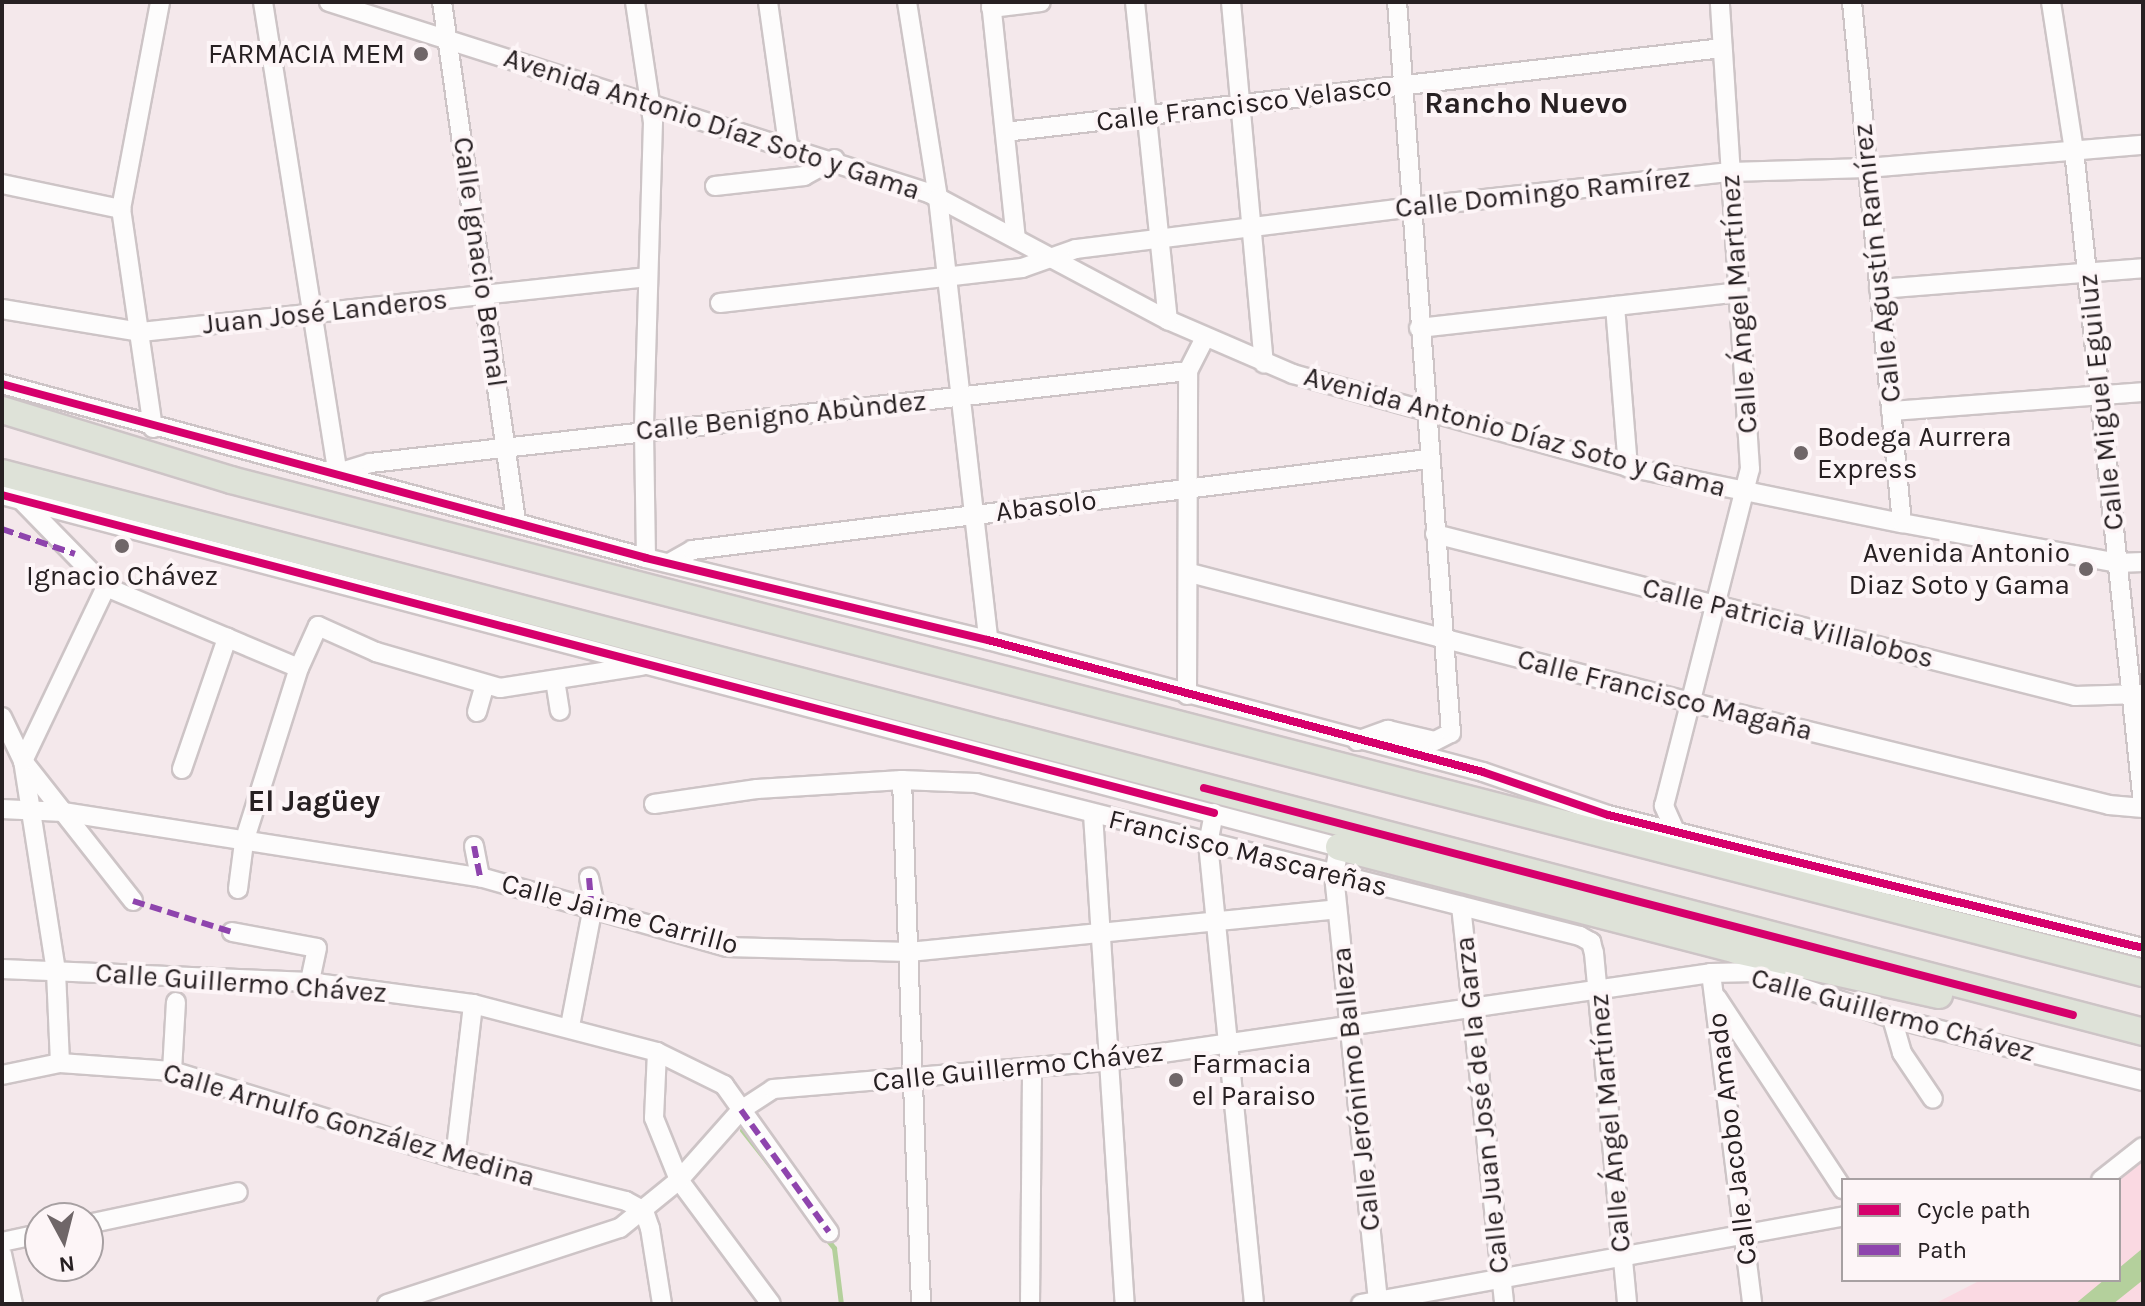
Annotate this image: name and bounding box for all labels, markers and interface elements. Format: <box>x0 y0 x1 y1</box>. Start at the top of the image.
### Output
place label: FARMACIA MEM <box>208 37 405 71</box>
street label: Avenida Antonio Díaz Soto y Gama <box>500 41 924 207</box>
marker: FARMACIA MEM <box>412 45 430 63</box>
street label: Calle Francisco Velasco <box>1094 69 1394 139</box>
district label: Rancho Nuevo <box>1424 85 1628 121</box>
street label: Calle Agustín Ramírez <box>1846 122 1908 404</box>
street label: Calle Ignacio Bernal <box>446 135 514 389</box>
street label: Calle Domingo Ramírez <box>1393 161 1693 225</box>
street label: Calle Ángel Martínez <box>1713 173 1765 435</box>
street label: Calle Miguel Eguiluz <box>2071 272 2131 532</box>
street label: Juan José Landeros <box>201 282 449 342</box>
street label: Avenida Antonio Díaz Soto y Gama <box>1300 359 1730 505</box>
street label: Calle Benigno Abùndez <box>634 384 928 448</box>
place label: Bodega Aurrera Express <box>1817 420 2012 486</box>
marker: Bodega Aurrera Express <box>1792 444 1810 462</box>
street label: Abasolo <box>994 483 1098 529</box>
place label: Avenida Antonio Diaz Soto y Gama <box>1848 536 2070 602</box>
marker: Ignacio Chávez <box>113 537 131 555</box>
place label: Ignacio Chávez <box>26 559 218 593</box>
marker: Avenida Antonio Diaz Soto y Gama <box>2077 560 2095 578</box>
street label: Calle Patricia Villalobos <box>1639 571 1937 675</box>
street label: Calle Francisco Magaña <box>1514 642 1816 748</box>
district label: El Jagüey <box>248 783 380 819</box>
street label: Francisco Mascareñas <box>1105 802 1391 904</box>
street label: Calle Jaime Carrillo <box>498 866 742 962</box>
street label: Calle Juan José de la Garza <box>1448 935 1516 1275</box>
street label: Calle Jerónimo Balleza <box>1324 945 1388 1233</box>
street label: Calle Guillermo Chávez <box>94 956 388 1010</box>
street label: Calle Guillermo Chávez <box>1748 961 2038 1069</box>
street label: Calle Ángel Martínez <box>1582 992 1638 1254</box>
street label: Calle Jacobo Amado <box>1700 1011 1764 1267</box>
street label: Calle Guillermo Chávez <box>871 1035 1165 1099</box>
place label: Farmacia el Paraiso <box>1192 1047 1316 1113</box>
street label: Calle Arnulfo González Medina <box>159 1056 539 1194</box>
marker: Farmacia el Paraiso <box>1167 1071 1185 1089</box>
legend <box>1841 1178 2121 1282</box>
text: Cycle path <box>1917 1196 2031 1224</box>
north arrow <box>24 1202 104 1282</box>
text: Path <box>1917 1236 1967 1264</box>
text: N <box>57 1250 76 1278</box>

